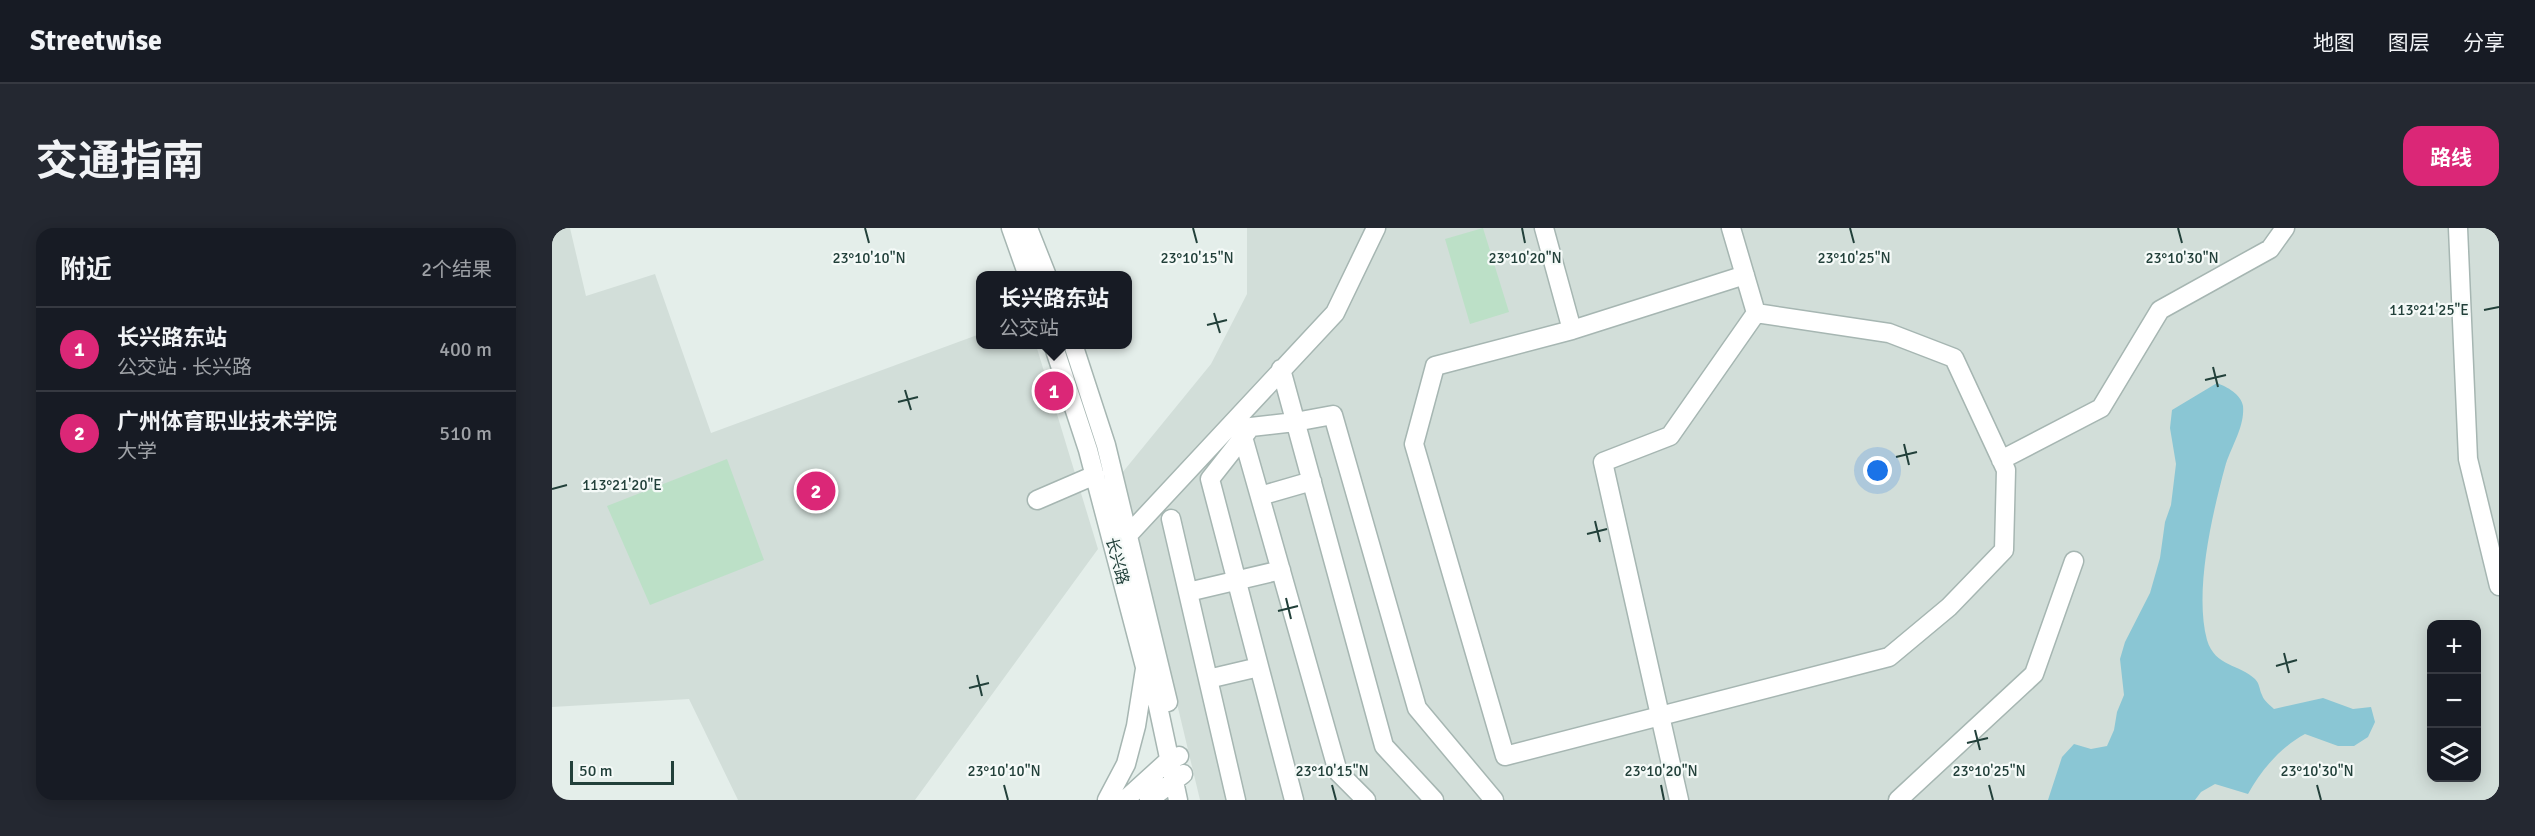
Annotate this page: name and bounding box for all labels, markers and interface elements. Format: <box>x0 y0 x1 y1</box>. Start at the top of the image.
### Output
text: Streetwise <box>30 24 162 58</box>
text: 地图 <box>2313 30 2355 56</box>
text: 图层 <box>2388 30 2430 56</box>
text: 分享 <box>2463 30 2505 56</box>
button: 路线 <box>2403 126 2499 186</box>
text: 交通指南 <box>36 136 204 187</box>
text: 23°10'10"N <box>832 249 906 267</box>
text: 23°10'15"N <box>1160 249 1234 267</box>
text: 23°10'20"N <box>1488 249 1562 267</box>
text: 23°10'25"N <box>1817 249 1891 267</box>
text: 23°10'30"N <box>2145 249 2219 267</box>
text: 附近 <box>60 254 112 286</box>
text: 2个结果 <box>421 257 492 282</box>
popup <box>976 271 1132 349</box>
text: 长兴路东站 <box>999 285 1109 312</box>
text: 113°21'25"E <box>2389 301 2469 319</box>
text: 公交站 <box>999 316 1059 341</box>
text: 长兴路东站 <box>117 324 227 351</box>
text: 1 <box>74 337 85 362</box>
text: 400 m <box>439 337 492 362</box>
text: 公交站 · 长兴路 <box>117 355 252 380</box>
pin: 1 <box>1034 368 1074 414</box>
text: 广州体育职业技术学院 <box>117 408 337 435</box>
text: 2 <box>74 421 85 446</box>
text: 510 m <box>439 421 492 446</box>
text: 大学 <box>117 439 157 464</box>
your location <box>1863 456 1892 485</box>
pin: 2 <box>796 468 836 514</box>
text: 113°21'20"E <box>582 476 662 494</box>
street label: 长兴路 <box>1101 535 1133 587</box>
map controls <box>2427 620 2481 782</box>
button: + <box>2427 620 2481 674</box>
button: − <box>2427 674 2481 728</box>
button: layers <box>2427 728 2481 782</box>
scale bar <box>570 758 674 786</box>
text: 50 m <box>579 761 613 781</box>
text: 23°10'10"N <box>967 762 1041 780</box>
text: 23°10'15"N <box>1295 762 1369 780</box>
text: 23°10'20"N <box>1624 762 1698 780</box>
text: 23°10'25"N <box>1952 762 2026 780</box>
text: 23°10'30"N <box>2280 762 2354 780</box>

